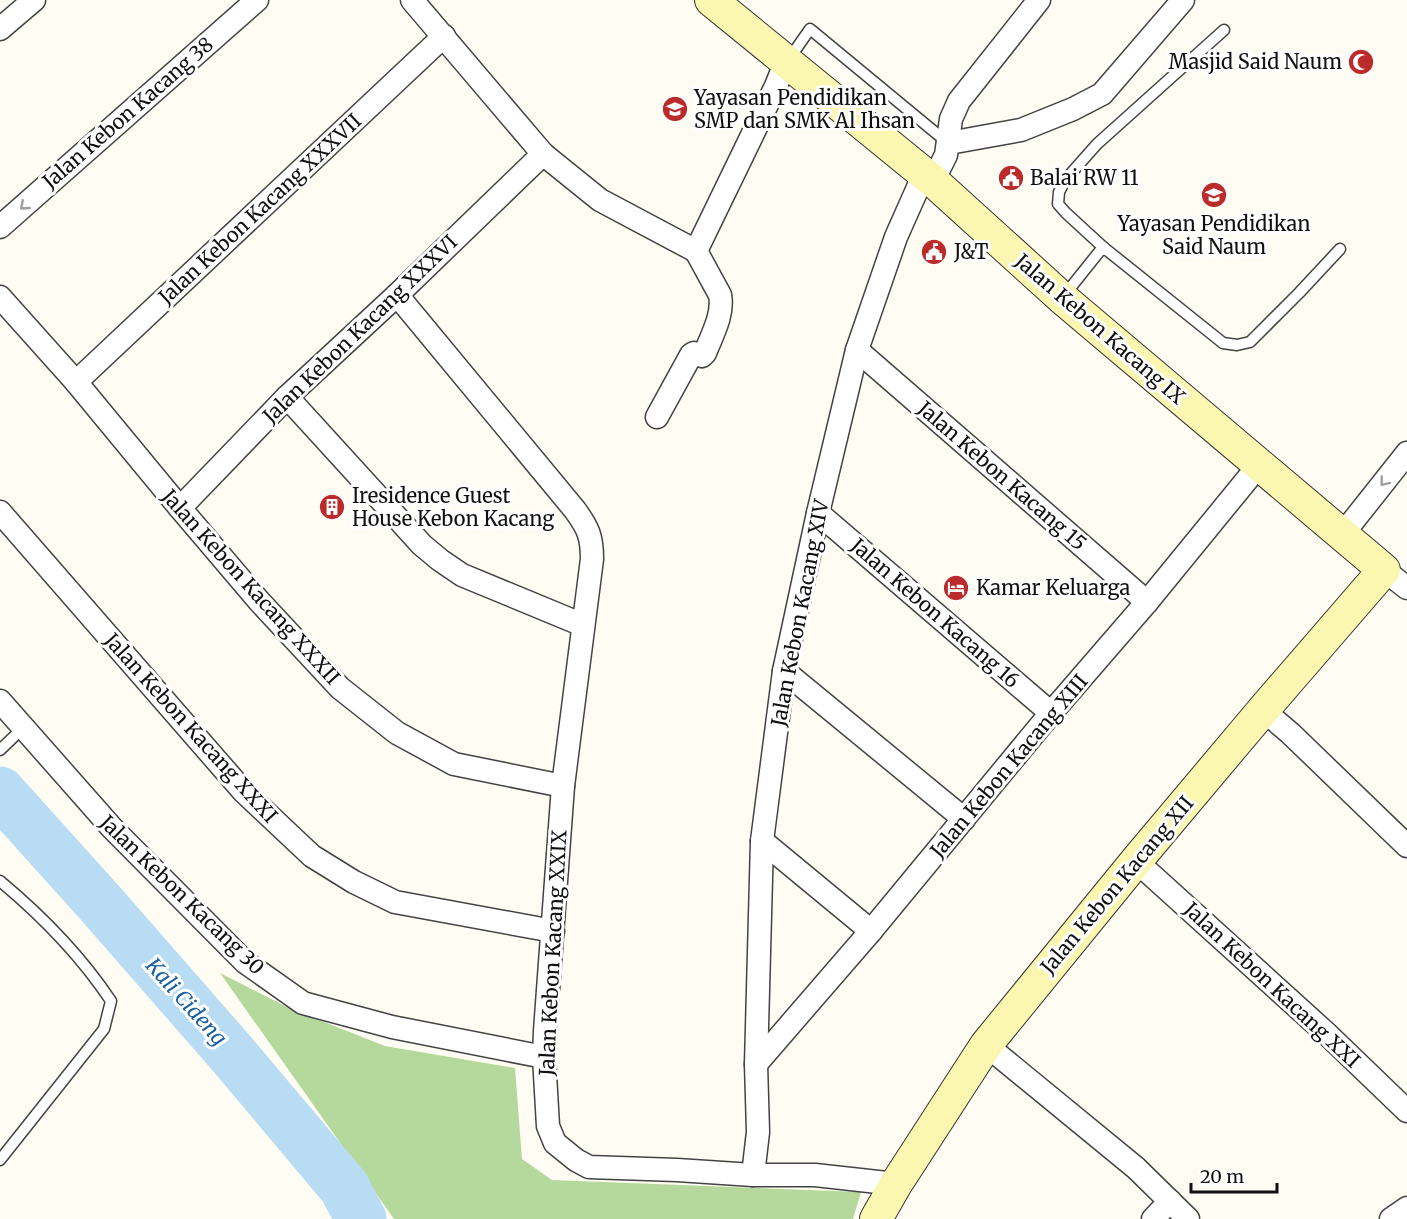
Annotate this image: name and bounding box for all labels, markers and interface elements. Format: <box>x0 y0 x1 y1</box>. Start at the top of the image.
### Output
street label: Jalan Kebon Kacang 38 <box>36 32 218 194</box>
mosque icon: Masjid Said Naum <box>1346 47 1376 77</box>
place label: Masjid Said Naum <box>1169 49 1342 74</box>
place label: Yayasan Pendidikan SMP dan SMK Al Ihsan <box>693 85 915 133</box>
school or university icon: Yayasan Pendidikan SMP dan SMK Al Ihsan <box>660 94 690 124</box>
street label: Jalan Kebon Kacang XXXVII <box>152 108 366 310</box>
public building icon: Balai RW 11 <box>996 163 1026 193</box>
place label: Balai RW 11 <box>1030 165 1139 190</box>
school or university icon: Yayasan Pendidikan Said Naum <box>1199 180 1229 210</box>
one-way arrow <box>20 198 31 209</box>
place label: Yayasan Pendidikan Said Naum <box>1117 211 1310 259</box>
street label: Jalan Kebon Kacang XXXVI <box>257 229 462 429</box>
public building icon: J&T <box>919 237 949 267</box>
place label: J&T <box>953 239 989 264</box>
street label: Jalan Kebon Kacang IX <box>1010 247 1191 410</box>
street label: Jalan Kebon Kacang 15 <box>912 395 1092 556</box>
one-way arrow <box>1381 475 1392 486</box>
street label: Jalan Kebon Kacang XXXII <box>156 483 346 689</box>
place label: Iresidence Guest House Kebon Kacang <box>352 483 554 531</box>
building icon: Iresidence Guest House Kebon Kacang <box>317 492 347 522</box>
street label: Jalan Kebon Kacang XIV <box>765 497 834 729</box>
street label: Jalan Kebon Kacang 16 <box>845 532 1025 693</box>
hotel icon: Kamar Keluarga <box>941 573 971 603</box>
place label: Kamar Keluarga <box>976 575 1131 600</box>
street label: Jalan Kebon Kacang XXXI <box>99 627 283 828</box>
street label: Jalan Kebon Kacang XIII <box>924 669 1093 863</box>
street label: Jalan Kebon Kacang XII <box>1034 791 1198 979</box>
street label: Jalan Kebon Kacang 30 <box>94 809 270 980</box>
street label: Jalan Kebon Kacang XXIX <box>534 829 571 1078</box>
street label: Jalan Kebon Kacang XXI <box>1178 896 1366 1073</box>
water label: Kali Cideng <box>139 952 233 1051</box>
scale bar <box>1191 1156 1276 1194</box>
text: 20 m <box>1200 1165 1244 1188</box>

